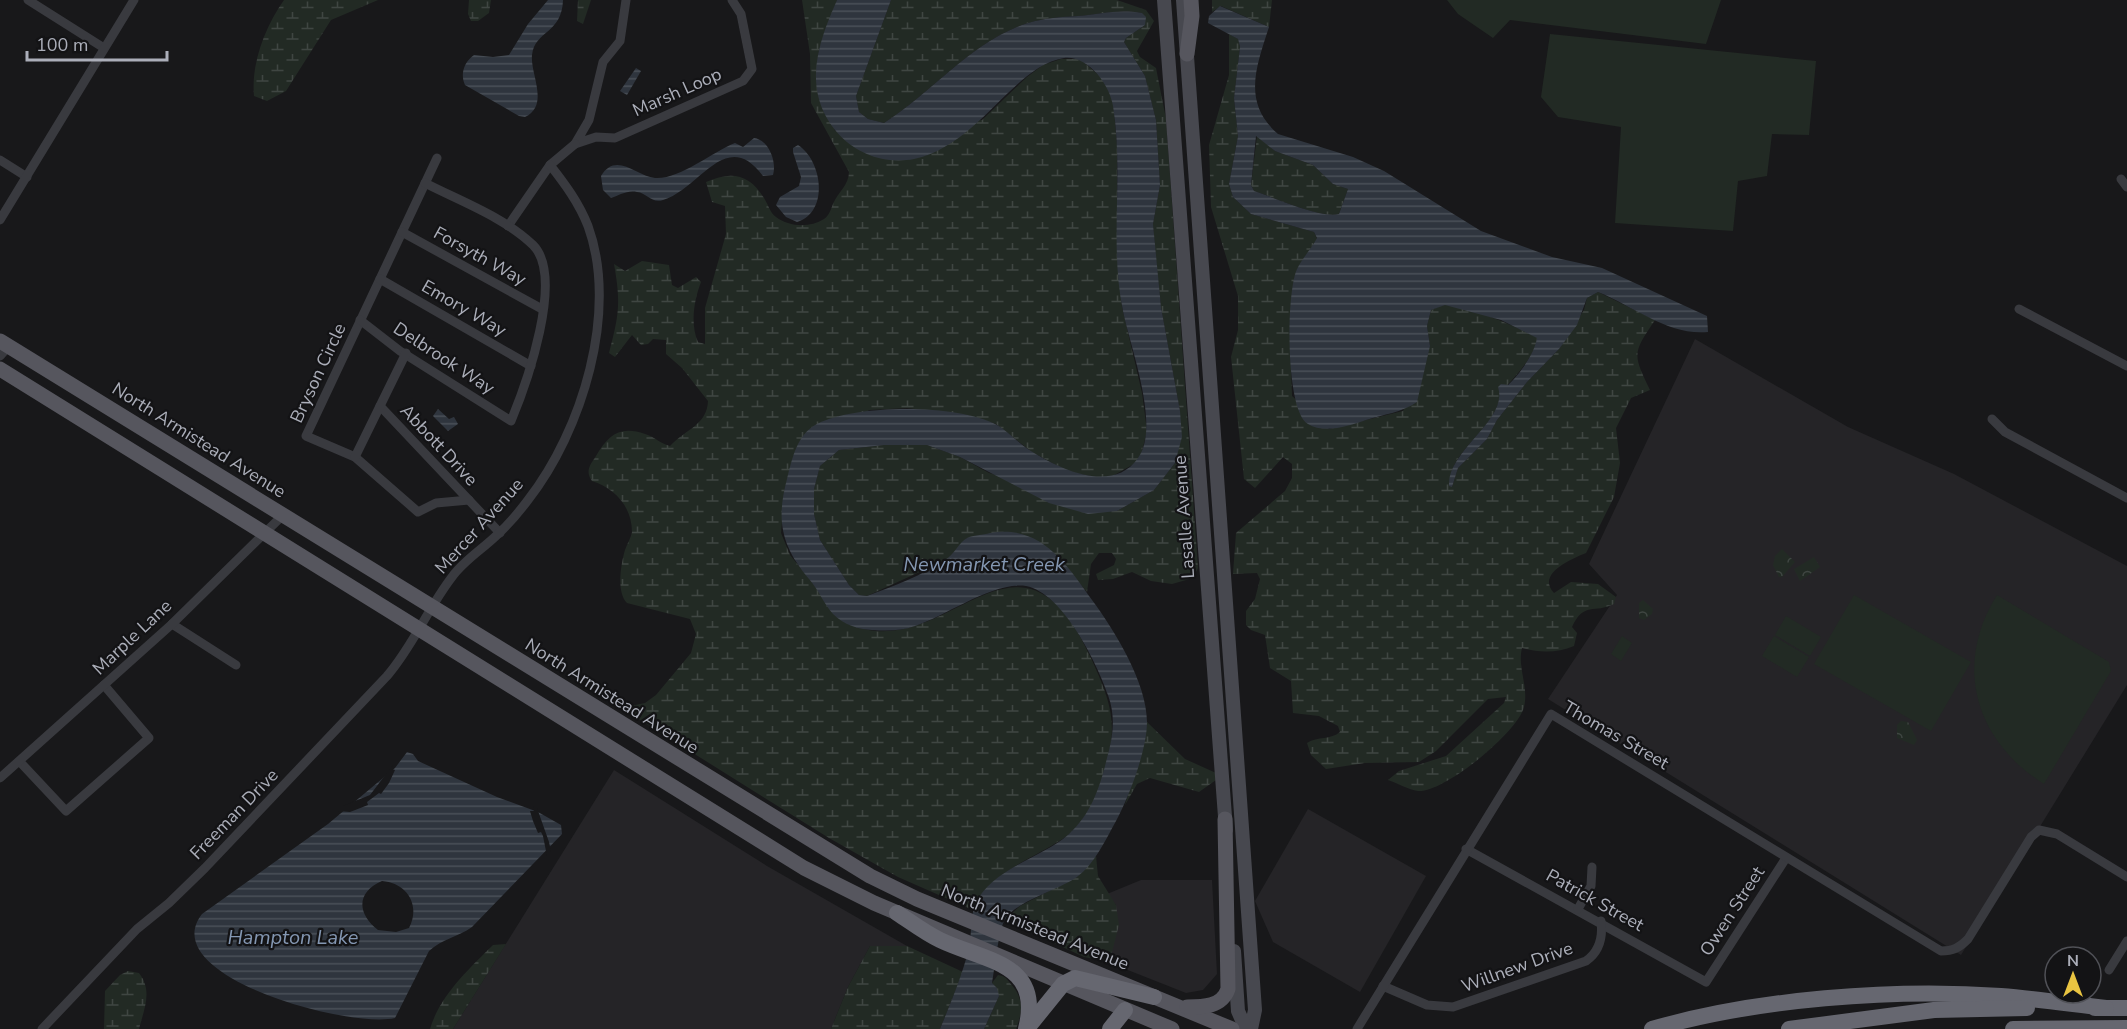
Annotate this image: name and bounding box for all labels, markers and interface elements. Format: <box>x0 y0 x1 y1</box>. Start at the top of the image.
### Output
scale bar <box>27 24 166 62</box>
text: 100 m <box>36 33 88 57</box>
street label: Marsh Loop <box>629 62 725 122</box>
street label: Forsyth Way <box>429 221 531 292</box>
street label: Emory Way <box>417 274 511 342</box>
street label: Delbrook Way <box>389 316 500 400</box>
street label: Bryson Circle <box>284 319 352 427</box>
street label: North Armistead Avenue <box>107 377 291 503</box>
street label: Abbott Drive <box>395 399 483 491</box>
street label: Lasalle Avenue <box>1168 455 1200 579</box>
street label: Mercer Avenue <box>429 473 529 579</box>
water label: Newmarket Creek <box>903 551 1066 578</box>
street label: Marple Lane <box>87 594 177 680</box>
street label: North Armistead Avenue <box>520 633 704 759</box>
street label: Thomas Street <box>1559 695 1674 775</box>
street label: Freeman Drive <box>185 763 283 865</box>
street label: Owen Street <box>1694 861 1770 960</box>
street label: Patrick Street <box>1542 863 1649 937</box>
street label: North Armistead Avenue <box>937 878 1133 976</box>
water label: Hampton Lake <box>228 924 359 951</box>
street label: Willnew Drive <box>1458 936 1576 998</box>
north arrow <box>2043 945 2103 1005</box>
text: N <box>2067 950 2079 972</box>

